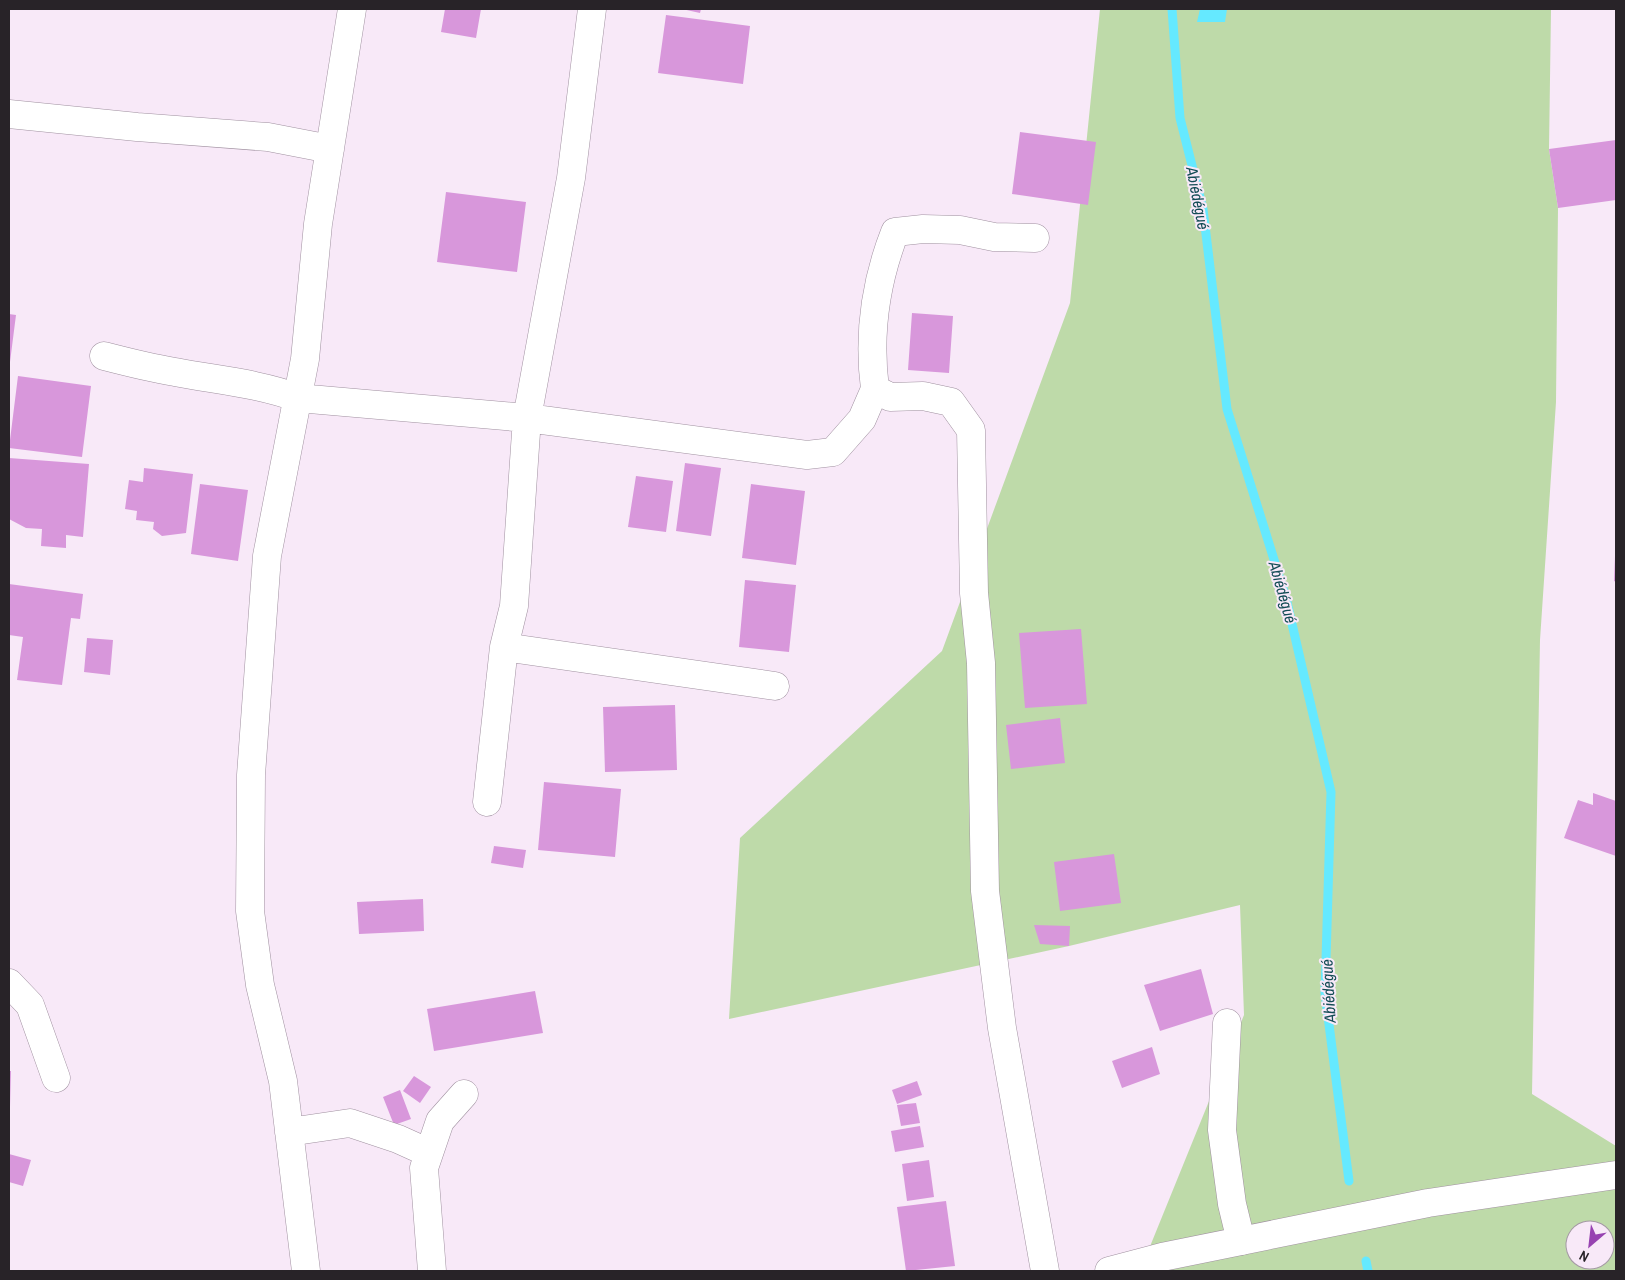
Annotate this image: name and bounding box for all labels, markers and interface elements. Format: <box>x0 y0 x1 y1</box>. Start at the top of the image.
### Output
water label: Abiédégué <box>1181 164 1215 231</box>
water label: Abiédégué <box>1263 557 1302 626</box>
water label: Abiédégué <box>1315 959 1341 1024</box>
north arrow <box>1565 1220 1615 1270</box>
text: N <box>1576 1247 1592 1266</box>

